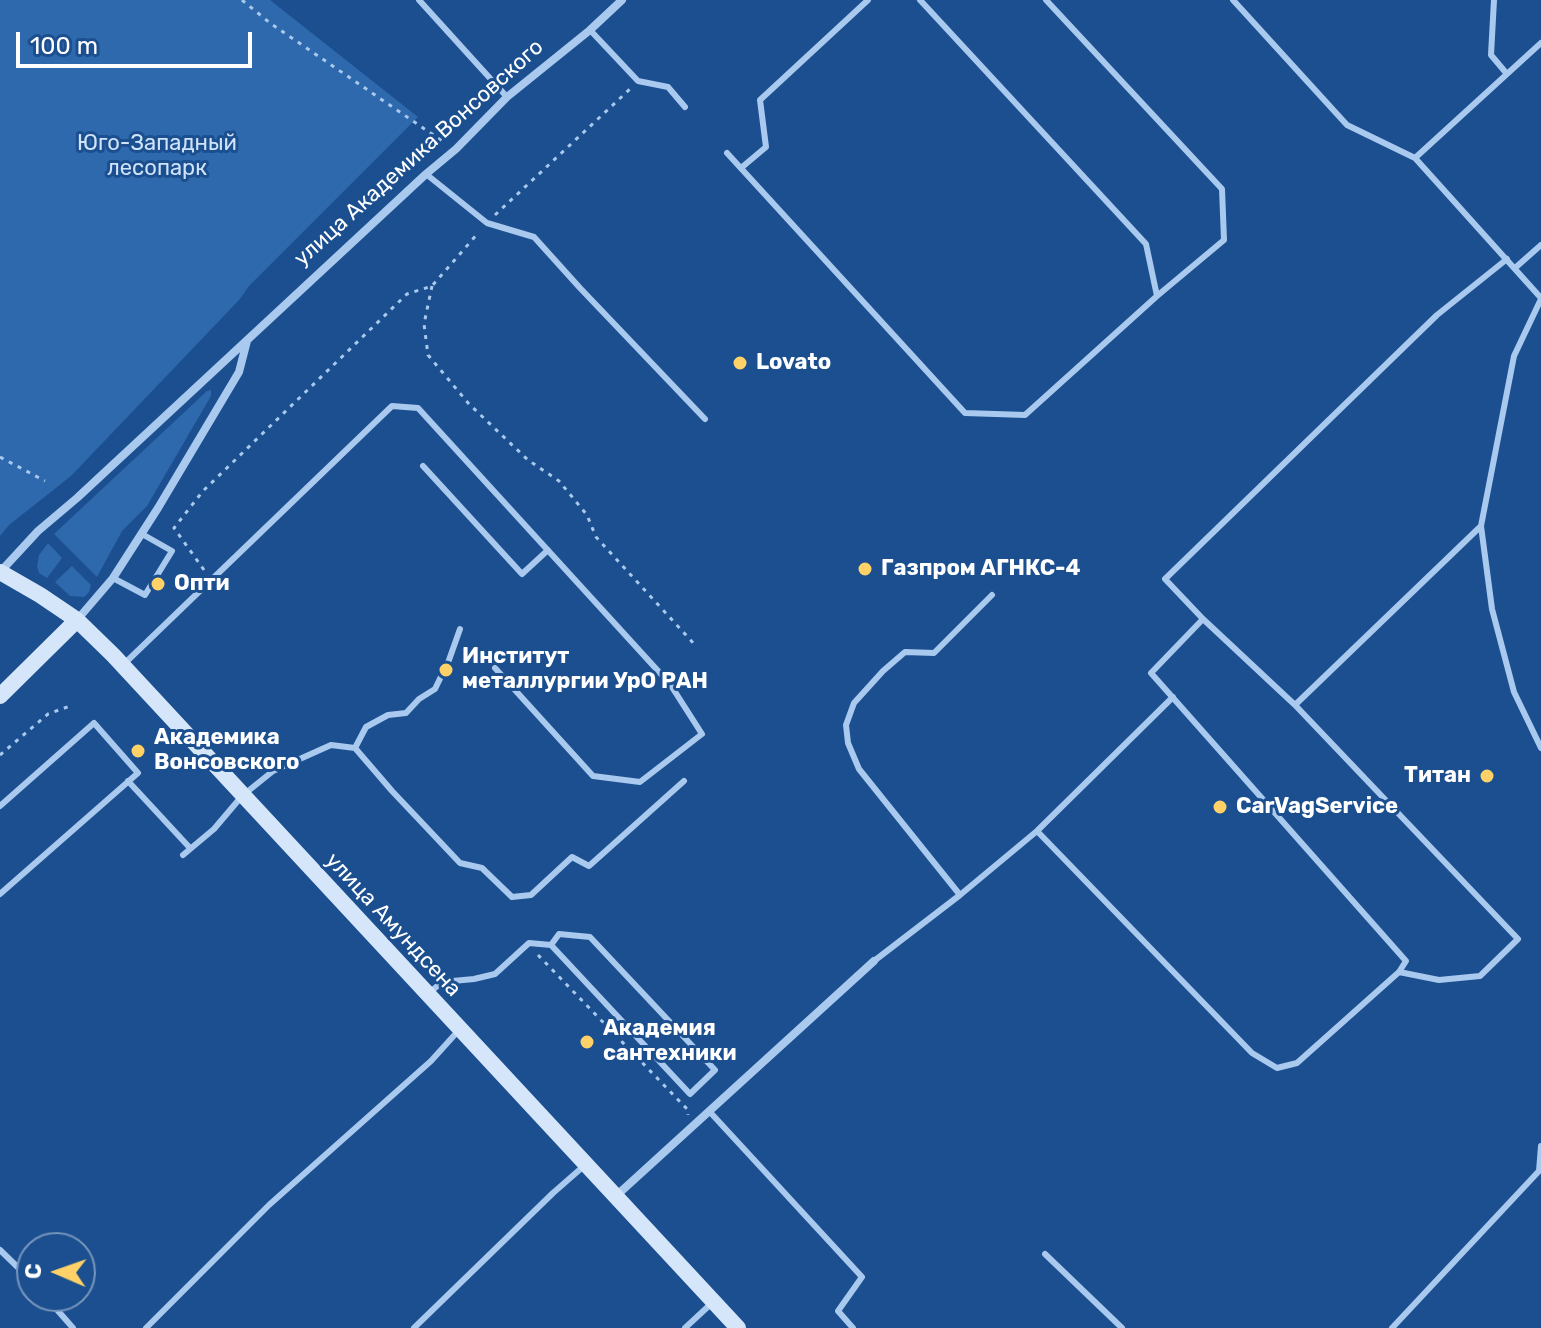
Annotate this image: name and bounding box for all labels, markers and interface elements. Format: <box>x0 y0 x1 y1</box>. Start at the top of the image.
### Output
scale bar <box>20 16 256 66</box>
text: 100 m <box>30 32 98 60</box>
street label: улица Академика Вонсовского <box>289 34 549 272</box>
park label: Юго-Западный лесопарк <box>77 131 237 182</box>
place label: Lovato <box>756 350 831 376</box>
marker: Lovato <box>731 354 749 372</box>
place label: Газпром АГНКС-4 <box>881 556 1081 582</box>
marker: Газпром АГНКС-4 <box>856 560 874 578</box>
place label: Опти <box>174 571 230 597</box>
marker: Опти <box>149 575 167 593</box>
place label: Институт металлургии УрО РАН <box>462 644 708 696</box>
marker: Институт металлургии УрО РАН <box>437 661 455 679</box>
place label: Академика Вонсовского <box>154 725 299 776</box>
marker: Академика Вонсовского <box>129 742 147 760</box>
place label: Титан <box>1404 763 1471 789</box>
marker: Титан <box>1478 767 1496 785</box>
place label: CarVagService <box>1236 794 1398 820</box>
marker: CarVagService <box>1211 798 1229 816</box>
street label: улица Амундсена <box>320 848 466 1002</box>
place label: Академия сантехники <box>603 1016 736 1068</box>
marker: Академия сантехники <box>578 1033 596 1051</box>
north arrow <box>16 1232 96 1312</box>
text: С <box>20 1263 47 1279</box>

